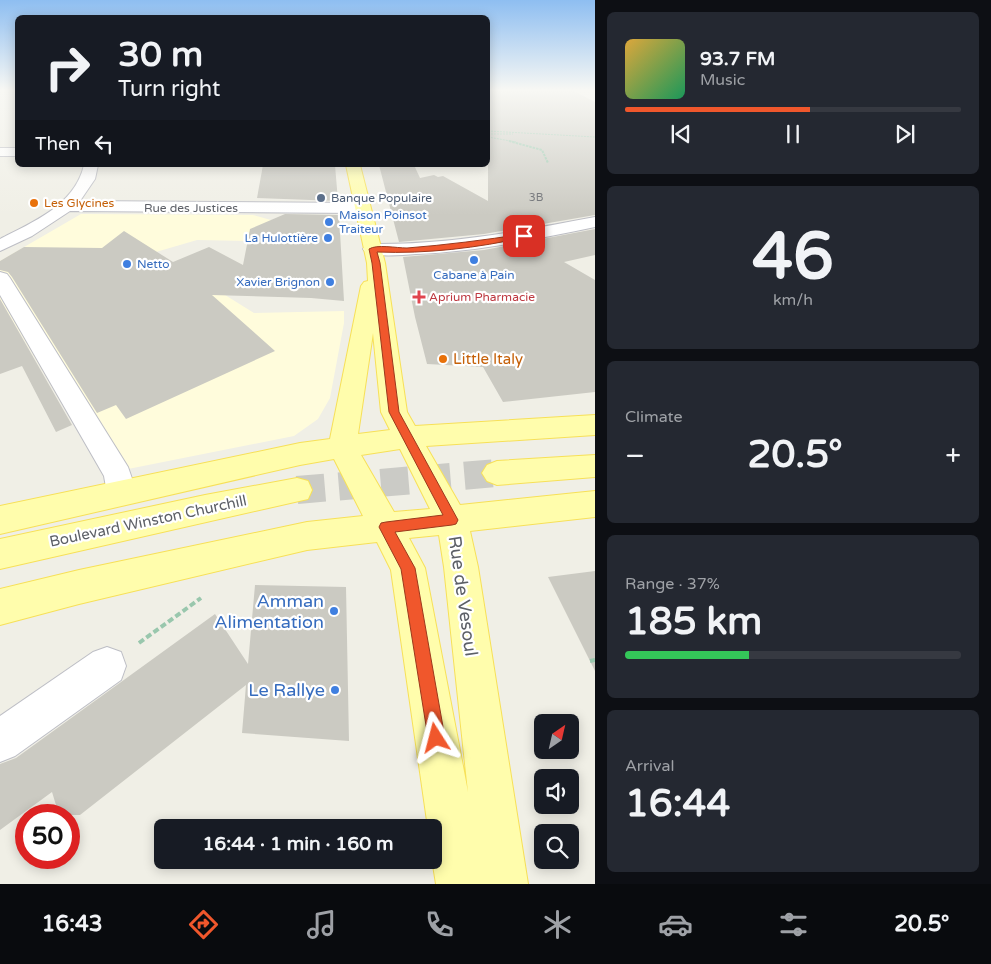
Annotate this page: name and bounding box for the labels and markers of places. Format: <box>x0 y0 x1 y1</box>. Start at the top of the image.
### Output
place label: Banque Populaire <box>331 191 432 205</box>
marker: Banque Populaire <box>315 192 327 204</box>
place label: Les Glycines <box>44 196 115 210</box>
marker: Les Glycines <box>28 197 40 209</box>
place label: Maison Poinsot Traiteur <box>339 208 427 236</box>
pin <box>503 215 545 257</box>
marker: Maison Poinsot Traiteur <box>323 216 335 228</box>
place label: La Hulottière <box>245 231 318 245</box>
marker: La Hulottière <box>322 232 334 244</box>
marker: Cabane à Pain <box>468 254 480 266</box>
place label: Netto <box>137 257 170 271</box>
marker: Netto <box>121 258 133 270</box>
place label: Cabane à Pain <box>433 268 515 282</box>
place label: Xavier Brignon <box>236 275 320 289</box>
marker: Xavier Brignon <box>324 276 336 288</box>
place label: Aprium Pharmacie <box>429 290 535 304</box>
marker: Aprium Pharmacie <box>413 291 425 303</box>
place label: Little Italy <box>453 350 523 368</box>
marker: Little Italy <box>437 353 449 365</box>
place label: Amman Alimentation <box>214 590 324 633</box>
marker: Amman Alimentation <box>328 605 340 617</box>
place label: Le Rallye <box>248 679 325 701</box>
marker: Le Rallye <box>329 684 341 696</box>

